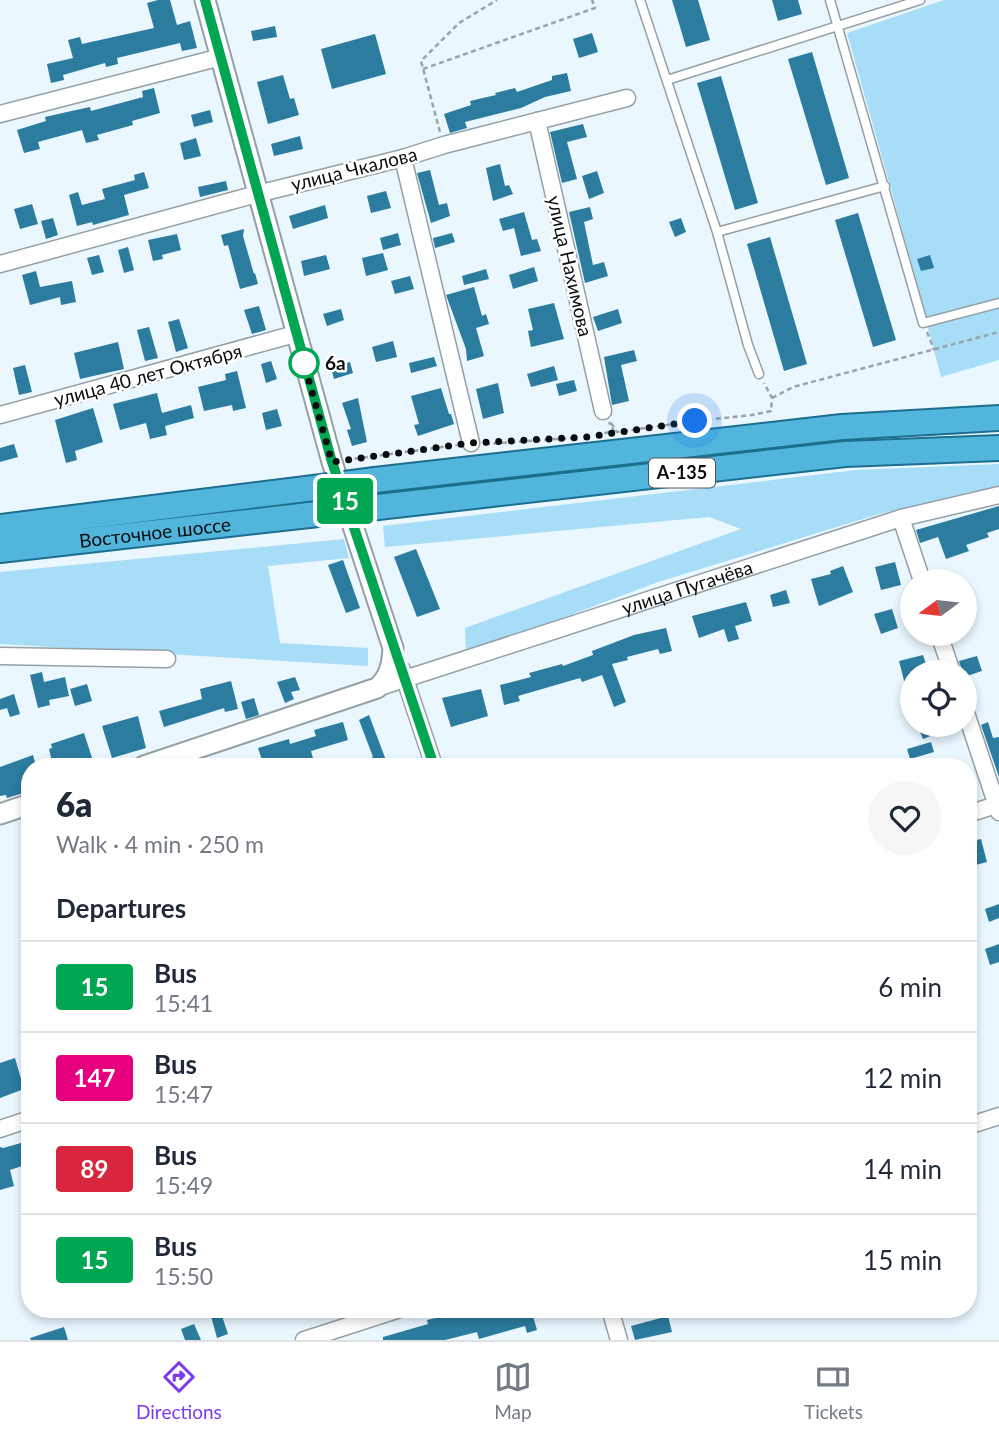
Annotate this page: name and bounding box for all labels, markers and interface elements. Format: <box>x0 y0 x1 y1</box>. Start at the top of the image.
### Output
street label: улица Чкалова <box>288 142 419 195</box>
street label: улица Нахимова <box>543 193 598 339</box>
street label: улица 40 лет Октября <box>51 338 244 411</box>
marker: 6а <box>289 348 319 378</box>
place label: 6а <box>325 351 346 374</box>
your location <box>677 403 712 438</box>
road number: А-135 <box>649 458 715 488</box>
line badge: 15 <box>314 478 376 524</box>
text: 15 <box>331 486 359 515</box>
street label: Восточное шоссе <box>78 512 232 552</box>
street label: улица Пугачёва <box>619 555 755 619</box>
north arrow <box>900 569 976 646</box>
map controls <box>900 569 977 737</box>
button: locate <box>900 660 977 737</box>
button: heart <box>868 781 942 855</box>
text: 6а <box>56 784 92 824</box>
text: Walk · 4 min · 250 m <box>56 830 264 858</box>
text: Departures <box>56 892 186 924</box>
text: Bus <box>154 957 197 989</box>
text: 6 min <box>878 971 942 1003</box>
text: 15 <box>81 972 108 1001</box>
text: 15:41 <box>154 989 213 1017</box>
text: Bus <box>154 1048 197 1080</box>
text: 12 min <box>863 1062 942 1094</box>
text: 147 <box>74 1063 115 1092</box>
text: 15:47 <box>154 1080 213 1108</box>
text: Bus <box>154 1139 197 1171</box>
text: 14 min <box>863 1153 942 1185</box>
text: 89 <box>81 1154 108 1183</box>
text: 15:49 <box>154 1171 213 1199</box>
text: Bus <box>154 1230 197 1262</box>
text: 15 min <box>863 1244 942 1276</box>
text: 15 <box>81 1245 108 1274</box>
text: 15:50 <box>154 1262 213 1290</box>
tab: Directions <box>136 1358 222 1423</box>
tab: Map <box>494 1358 532 1423</box>
tab: Tickets <box>804 1358 863 1423</box>

